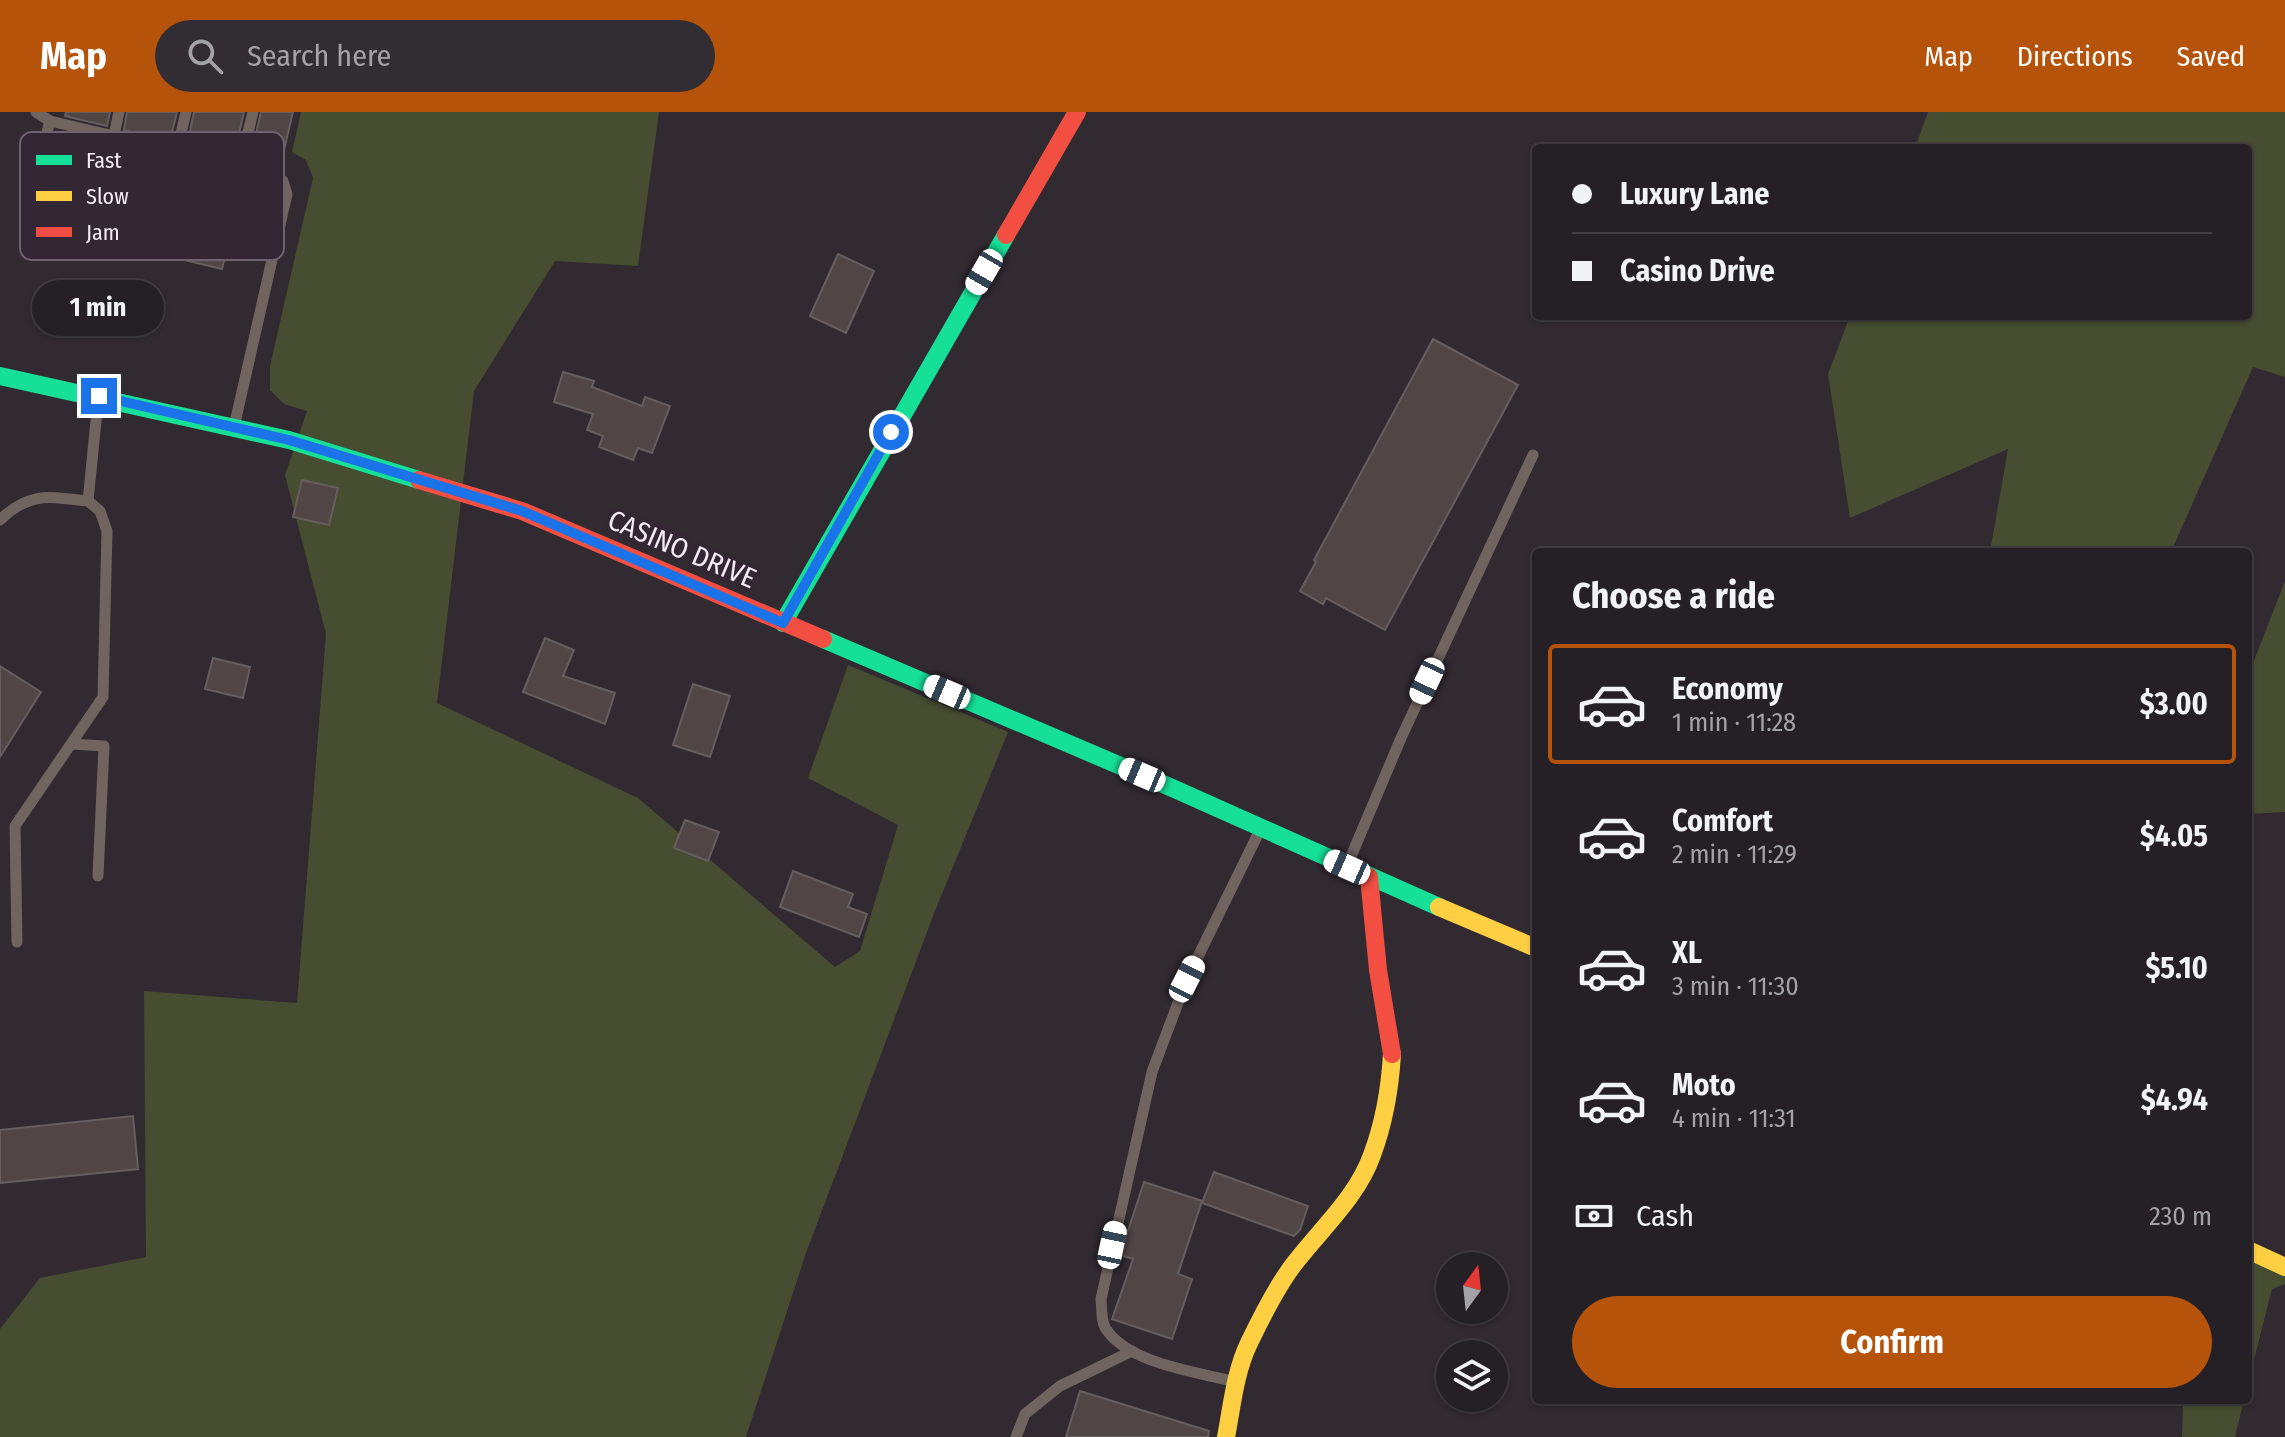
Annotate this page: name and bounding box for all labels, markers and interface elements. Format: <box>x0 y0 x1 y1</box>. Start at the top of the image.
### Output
search box <box>155 20 715 92</box>
text: Map <box>40 33 107 79</box>
icon: search <box>183 34 227 78</box>
text: Search here <box>247 38 391 74</box>
text: Map <box>1924 40 1973 73</box>
text: Directions <box>2017 40 2133 73</box>
text: Saved <box>2177 40 2245 73</box>
legend <box>20 132 284 260</box>
text: Fast <box>86 147 122 174</box>
text: Luxury Lane <box>1620 176 1770 212</box>
text: Slow <box>86 183 129 210</box>
text: Jam <box>86 219 120 246</box>
car <box>962 245 1006 299</box>
text: Casino Drive <box>1620 253 1775 289</box>
callout: 1 min <box>33 280 165 336</box>
text: 1 min <box>70 292 126 323</box>
route end <box>81 378 117 414</box>
route start <box>873 414 909 450</box>
street label: CASINO DRIVE <box>603 503 761 595</box>
text: Choose a ride <box>1572 574 1775 618</box>
car <box>1406 654 1448 708</box>
icon: car <box>1576 668 1648 740</box>
text: Economy <box>1672 671 1783 707</box>
car <box>920 672 974 712</box>
text: $3.00 <box>2140 686 2208 722</box>
text: 1 min · 11:28 <box>1672 707 1796 738</box>
car <box>1115 755 1169 795</box>
icon: car <box>1576 800 1648 872</box>
text: Comfort <box>1672 803 1773 839</box>
text: $4.05 <box>2140 818 2208 854</box>
text: 2 min · 11:29 <box>1672 839 1797 870</box>
car <box>1320 846 1374 888</box>
icon: car <box>1576 932 1648 1004</box>
text: XL <box>1672 935 1702 971</box>
text: $5.10 <box>2145 950 2208 986</box>
car <box>1165 952 1209 1006</box>
text: 3 min · 11:30 <box>1672 971 1799 1002</box>
icon: car <box>1576 1064 1648 1136</box>
text: Moto <box>1672 1067 1736 1103</box>
text: $4.94 <box>2141 1082 2208 1118</box>
text: 4 min · 11:31 <box>1672 1103 1796 1134</box>
icon: cash <box>1572 1194 1616 1238</box>
text: Cash <box>1636 1198 1694 1234</box>
text: 230 m <box>2149 1201 2212 1232</box>
car <box>1095 1219 1129 1271</box>
north arrow <box>1436 1252 1508 1324</box>
map controls <box>1436 1252 1508 1412</box>
button: Confirm <box>1572 1296 2212 1388</box>
button: layers <box>1436 1340 1508 1412</box>

